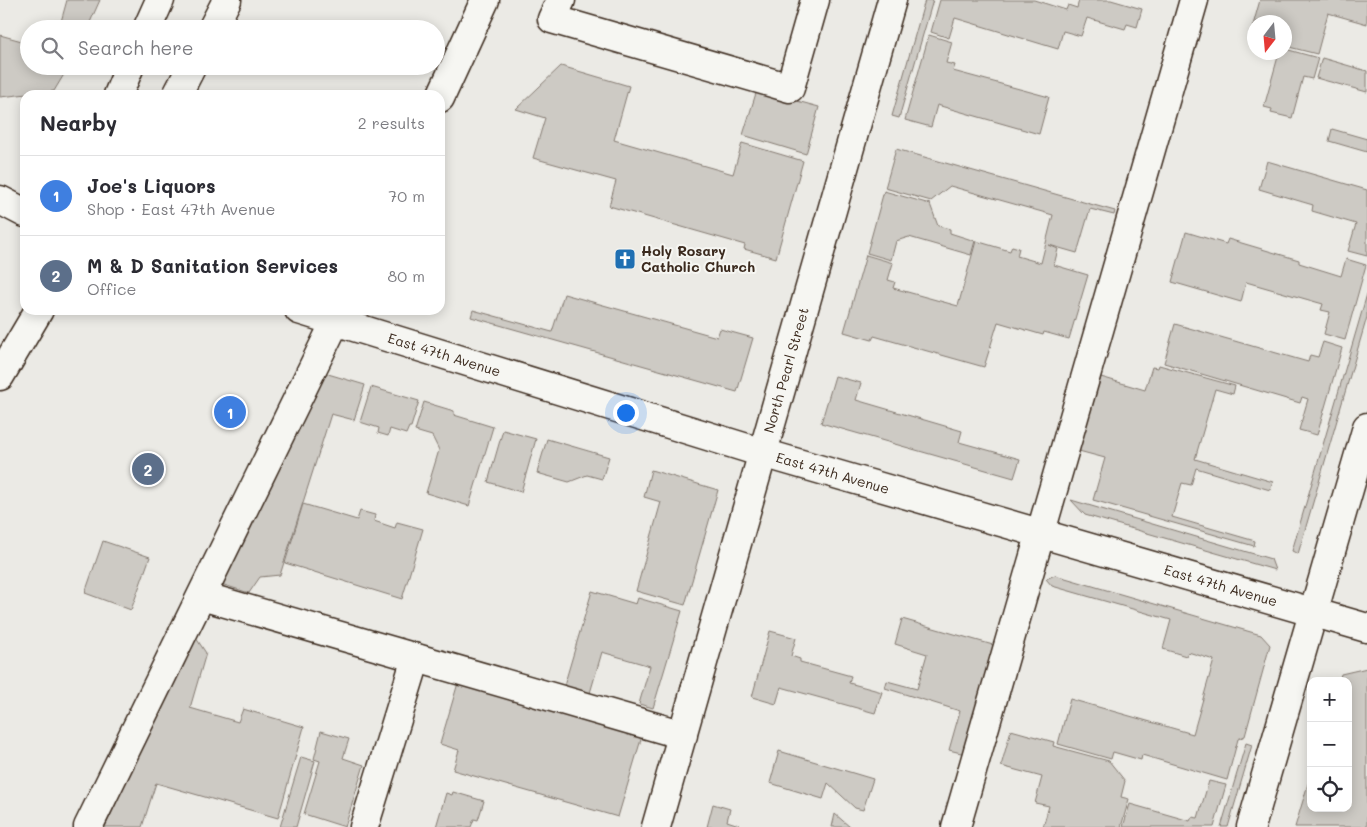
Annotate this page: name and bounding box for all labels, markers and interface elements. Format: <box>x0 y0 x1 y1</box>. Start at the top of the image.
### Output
north arrow <box>1247 15 1292 60</box>
search box <box>20 20 445 75</box>
icon: search <box>38 34 66 62</box>
text: Search here <box>78 35 194 60</box>
text: Nearby <box>40 109 117 136</box>
text: 2 results <box>358 112 425 133</box>
text: Joe's Liquors <box>87 173 215 198</box>
text: 1 <box>52 185 60 206</box>
text: 70 m <box>388 185 425 206</box>
text: Shop · East 47th Avenue <box>87 198 276 219</box>
place label: Holy Rosary Catholic Church <box>641 241 755 276</box>
church icon: Holy Rosary Catholic Church <box>613 247 637 271</box>
text: M & D Sanitation Services <box>87 253 338 278</box>
text: 2 <box>52 265 60 286</box>
text: 80 m <box>388 265 425 286</box>
text: Office <box>87 278 136 299</box>
street label: North Pearl Street <box>759 305 813 435</box>
street label: East 47th Avenue <box>386 328 503 381</box>
pin: 1 <box>214 393 246 431</box>
your location <box>613 400 639 426</box>
street label: East 47th Avenue <box>774 447 892 498</box>
pin: 2 <box>132 450 164 488</box>
street label: East 47th Avenue <box>1162 560 1280 611</box>
map controls <box>1307 677 1352 812</box>
button: + <box>1307 677 1352 722</box>
button: − <box>1307 722 1352 767</box>
button: locate <box>1307 767 1352 812</box>

